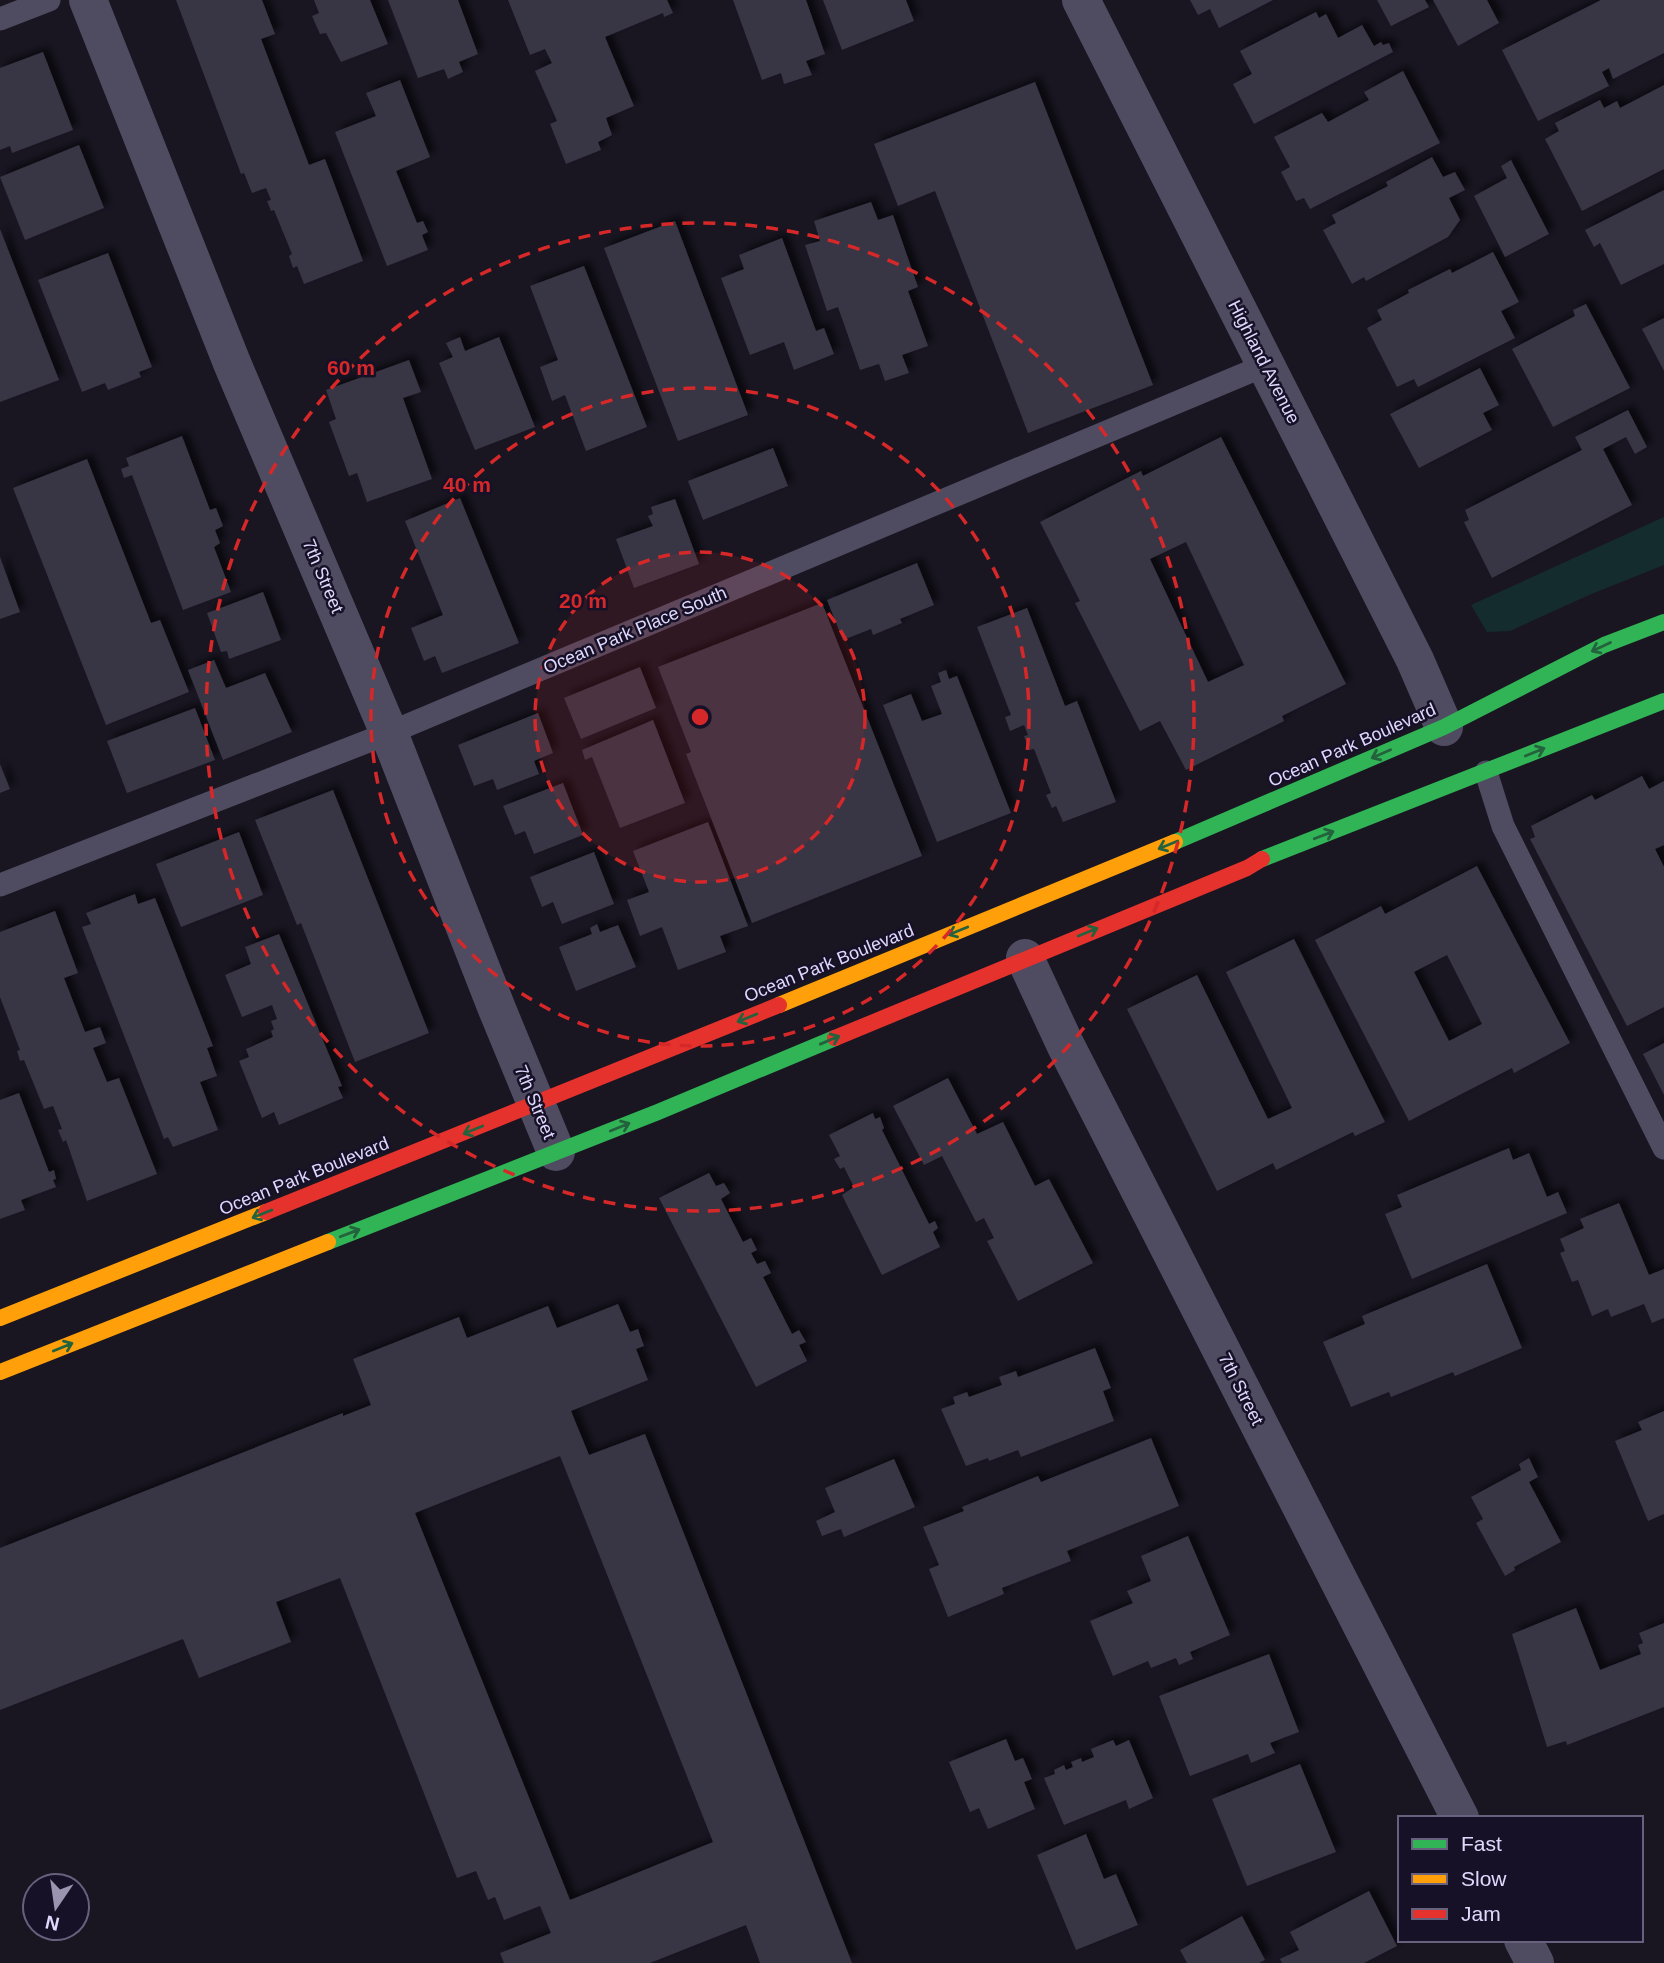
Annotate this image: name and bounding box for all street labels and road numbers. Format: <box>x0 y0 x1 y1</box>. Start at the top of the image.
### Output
street label: Highland Avenue <box>1224 297 1304 427</box>
street label: 7th Street <box>299 536 347 616</box>
street label: Ocean Park Place South <box>540 582 730 678</box>
street label: Ocean Park Boulevard <box>1265 699 1439 791</box>
street label: Ocean Park Boulevard <box>741 920 917 1006</box>
street label: 7th Street <box>511 1062 559 1142</box>
street label: Ocean Park Boulevard <box>216 1133 392 1219</box>
street label: 7th Street <box>1214 1350 1268 1428</box>

